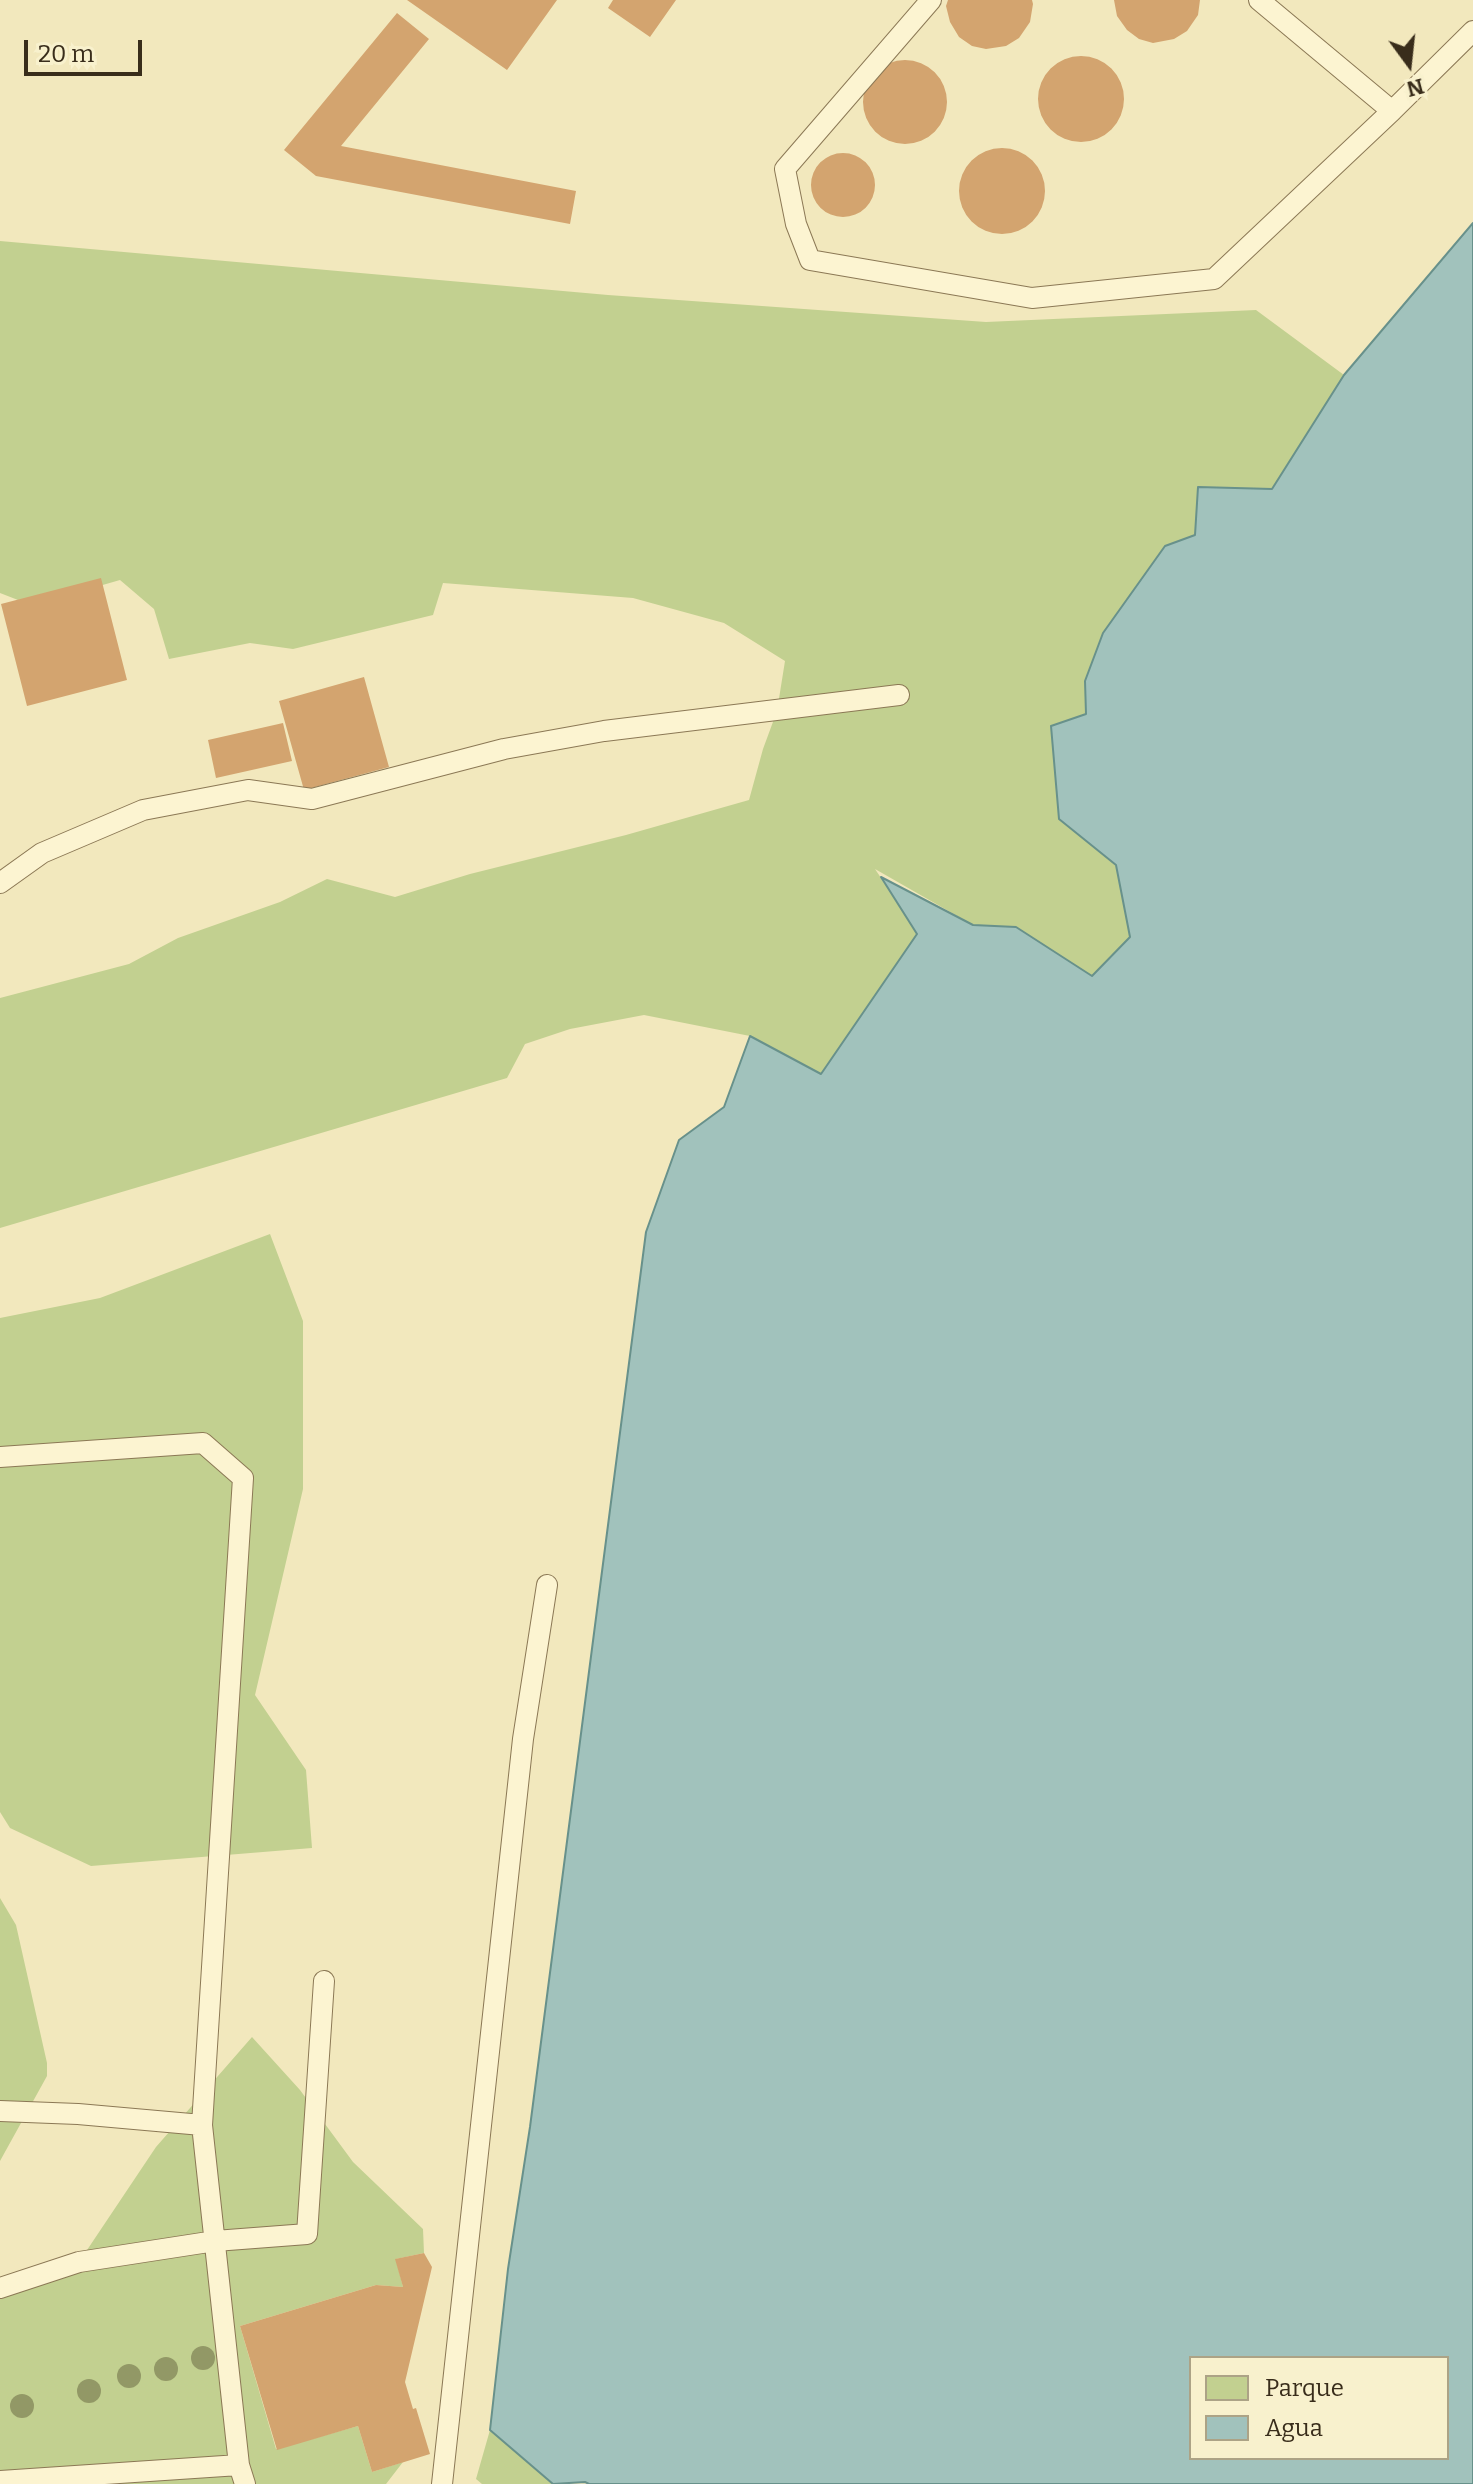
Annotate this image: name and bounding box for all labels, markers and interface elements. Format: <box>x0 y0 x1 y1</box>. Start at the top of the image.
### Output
scale bar <box>28 24 146 74</box>
north arrow <box>1369 24 1449 104</box>
text: 20 m <box>38 40 94 68</box>
text: N <box>1404 72 1427 103</box>
legend <box>1189 2356 1449 2460</box>
text: Parque <box>1265 2374 1344 2402</box>
text: Agua <box>1265 2414 1323 2442</box>

